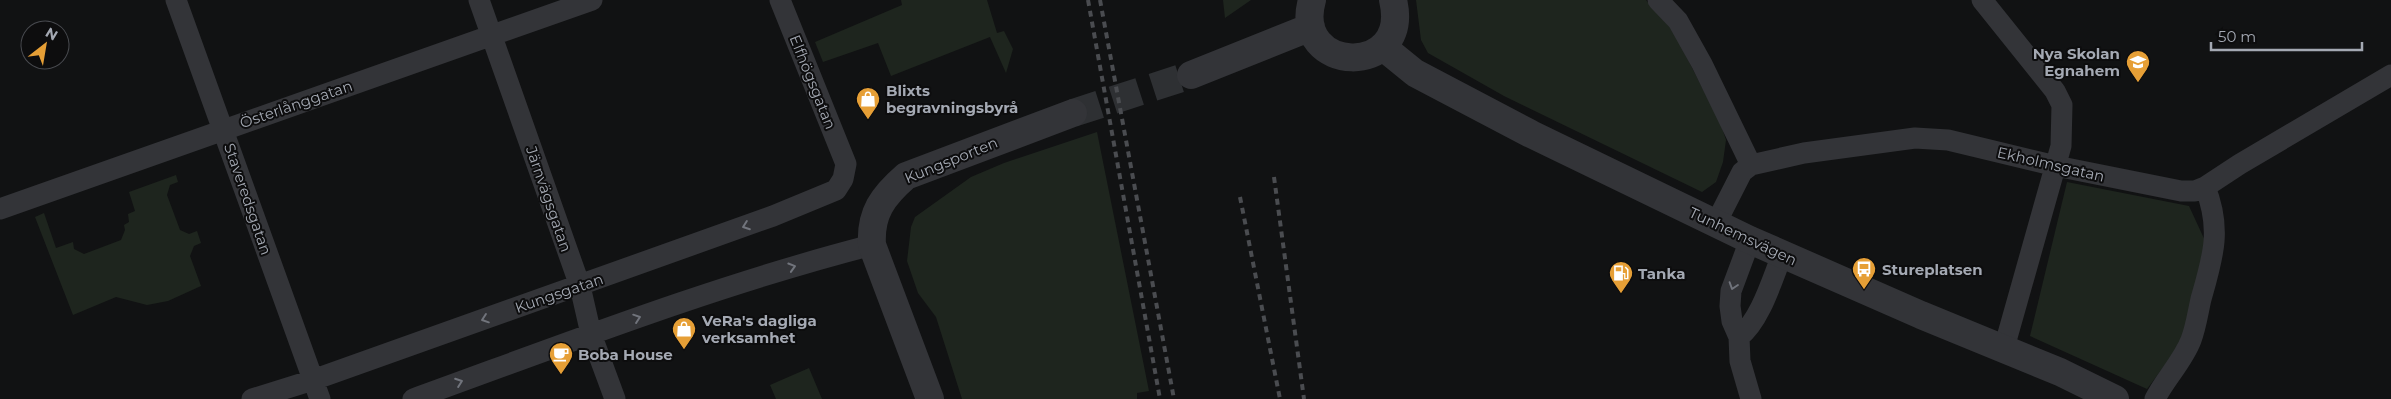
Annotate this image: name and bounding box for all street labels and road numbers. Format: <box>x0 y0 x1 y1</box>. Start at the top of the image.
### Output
street label: Elfhögsgatan <box>785 32 841 132</box>
street label: Österlånggatan <box>237 76 355 132</box>
street label: Kungsporten <box>902 133 1000 187</box>
street label: Staveredsgatan <box>220 141 276 257</box>
street label: Ekholmsgatan <box>1995 142 2107 186</box>
street label: Järnvägsgatan <box>522 143 576 254</box>
street label: Tunhemsvägen <box>1686 203 1800 269</box>
street label: Kungsgatan <box>512 269 606 317</box>

